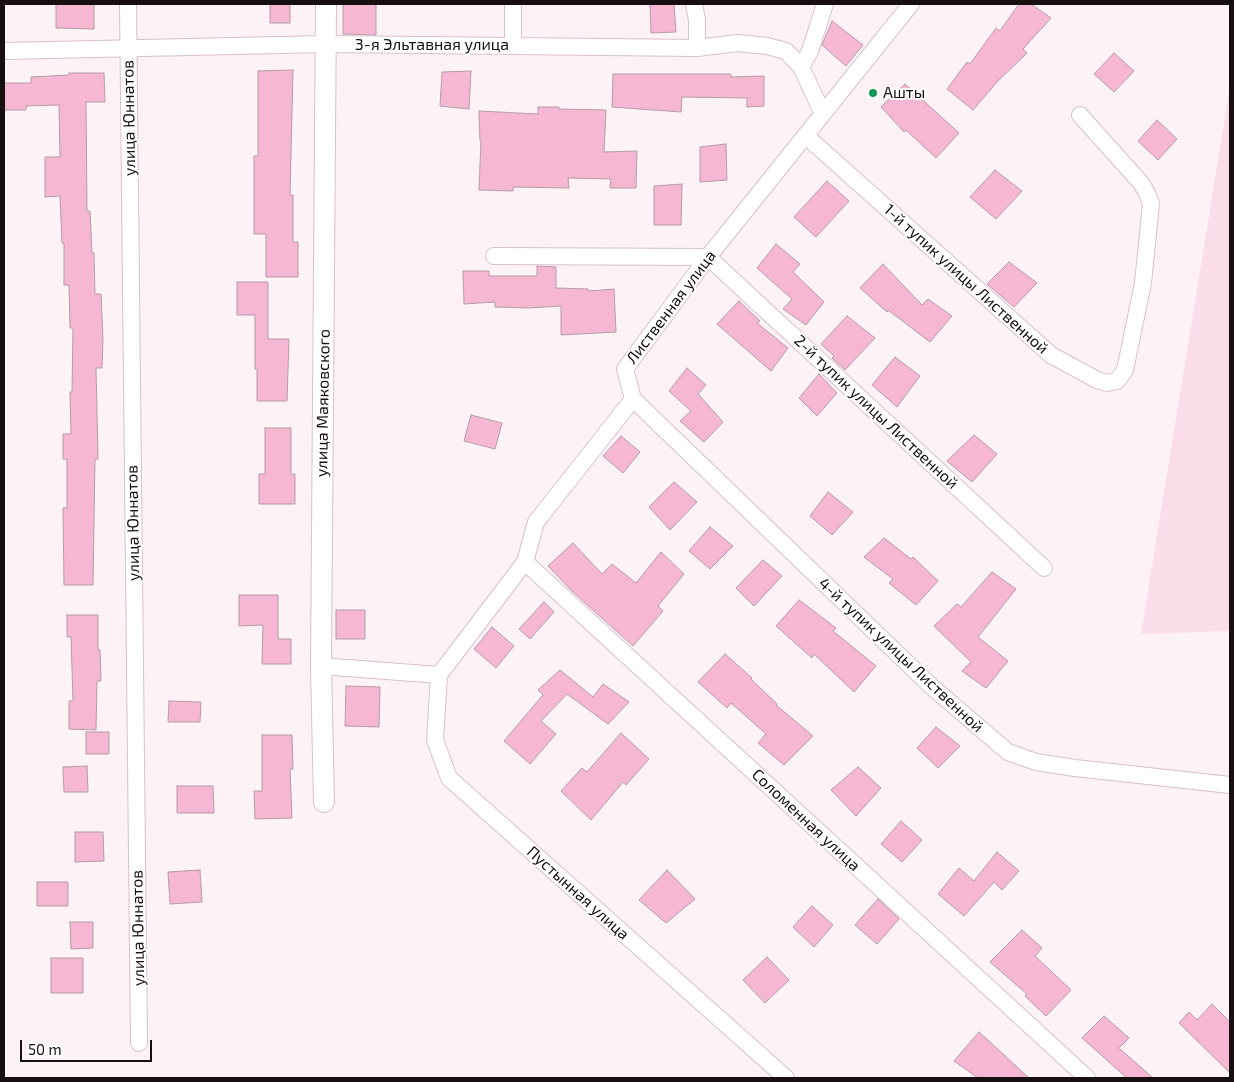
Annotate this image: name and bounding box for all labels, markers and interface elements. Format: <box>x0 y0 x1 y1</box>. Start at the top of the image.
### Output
street label: 3-я Эльтавная улица <box>355 35 509 55</box>
street label: улица Юннатов <box>118 60 140 176</box>
place label: Ашты <box>883 83 925 103</box>
marker: Ашты <box>867 87 879 99</box>
street label: 1-й тупик улицы Лиственной <box>880 200 1052 358</box>
street label: Лиственная улица <box>622 246 720 368</box>
street label: улица Маяковского <box>312 329 334 477</box>
street label: 2-й тупик улицы Лиственной <box>790 331 962 493</box>
street label: улица Юннатов <box>122 465 144 581</box>
street label: 4-й тупик улицы Лиственной <box>815 574 987 736</box>
street label: Соломенная улица <box>748 765 864 875</box>
street label: Пустынная улица <box>523 842 633 944</box>
street label: улица Юннатов <box>127 870 149 986</box>
scale bar <box>22 1030 155 1062</box>
text: 50 m <box>28 1040 62 1058</box>

